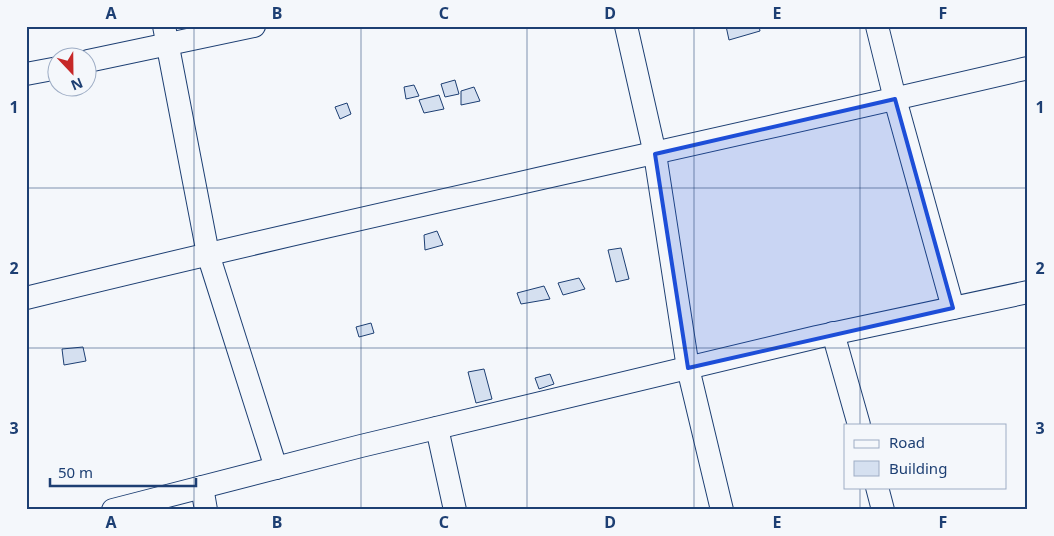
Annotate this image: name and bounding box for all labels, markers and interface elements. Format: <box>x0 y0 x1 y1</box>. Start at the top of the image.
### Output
text: A <box>105 2 117 24</box>
text: B <box>272 2 282 24</box>
text: C <box>439 2 449 24</box>
text: D <box>604 2 616 24</box>
text: E <box>773 2 782 24</box>
text: F <box>939 2 947 24</box>
north arrow <box>48 48 98 98</box>
text: N <box>68 74 86 95</box>
text: 1 <box>9 96 19 118</box>
text: 1 <box>1035 96 1045 118</box>
text: 2 <box>9 257 19 279</box>
text: 2 <box>1035 257 1045 279</box>
text: 3 <box>9 417 19 439</box>
text: 3 <box>1035 417 1045 439</box>
legend <box>844 424 1006 488</box>
text: Road <box>889 432 925 452</box>
scale bar <box>50 456 196 488</box>
text: Building <box>889 458 947 478</box>
text: 50 m <box>58 462 93 482</box>
text: A <box>105 511 117 533</box>
text: B <box>272 511 282 533</box>
text: C <box>439 511 449 533</box>
text: D <box>604 511 616 533</box>
text: E <box>773 511 782 533</box>
text: F <box>939 511 947 533</box>

